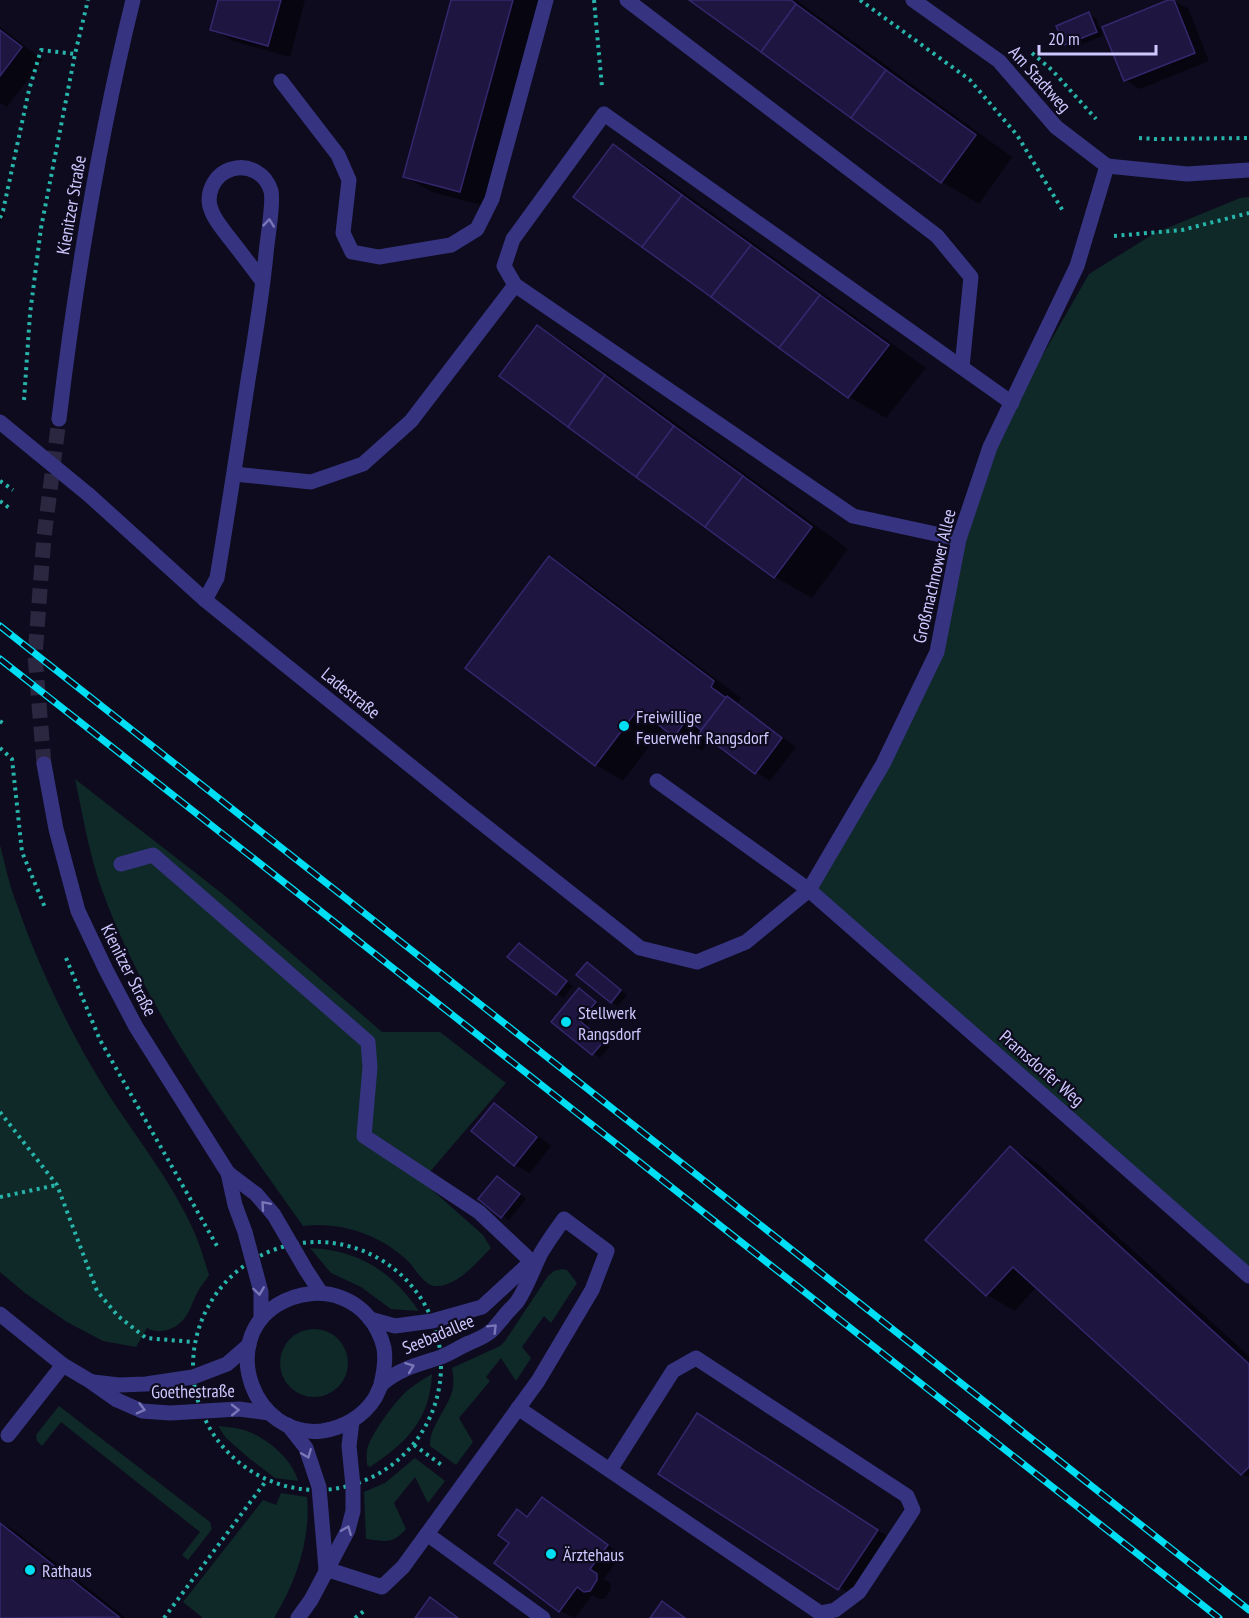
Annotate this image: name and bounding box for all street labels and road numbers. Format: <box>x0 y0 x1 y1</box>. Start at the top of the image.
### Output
street label: Am Stadtweg <box>1004 41 1076 117</box>
street label: Kienitzer Straße <box>51 154 91 256</box>
street label: Großmachnower Allee <box>907 507 961 645</box>
street label: Ladestraße <box>317 662 385 724</box>
street label: Kienitzer Straße <box>96 920 162 1020</box>
street label: Pramsdorfer Weg <box>995 1025 1089 1111</box>
street label: Seebadallee <box>399 1309 477 1359</box>
street label: Goethestraße <box>151 1379 235 1403</box>

